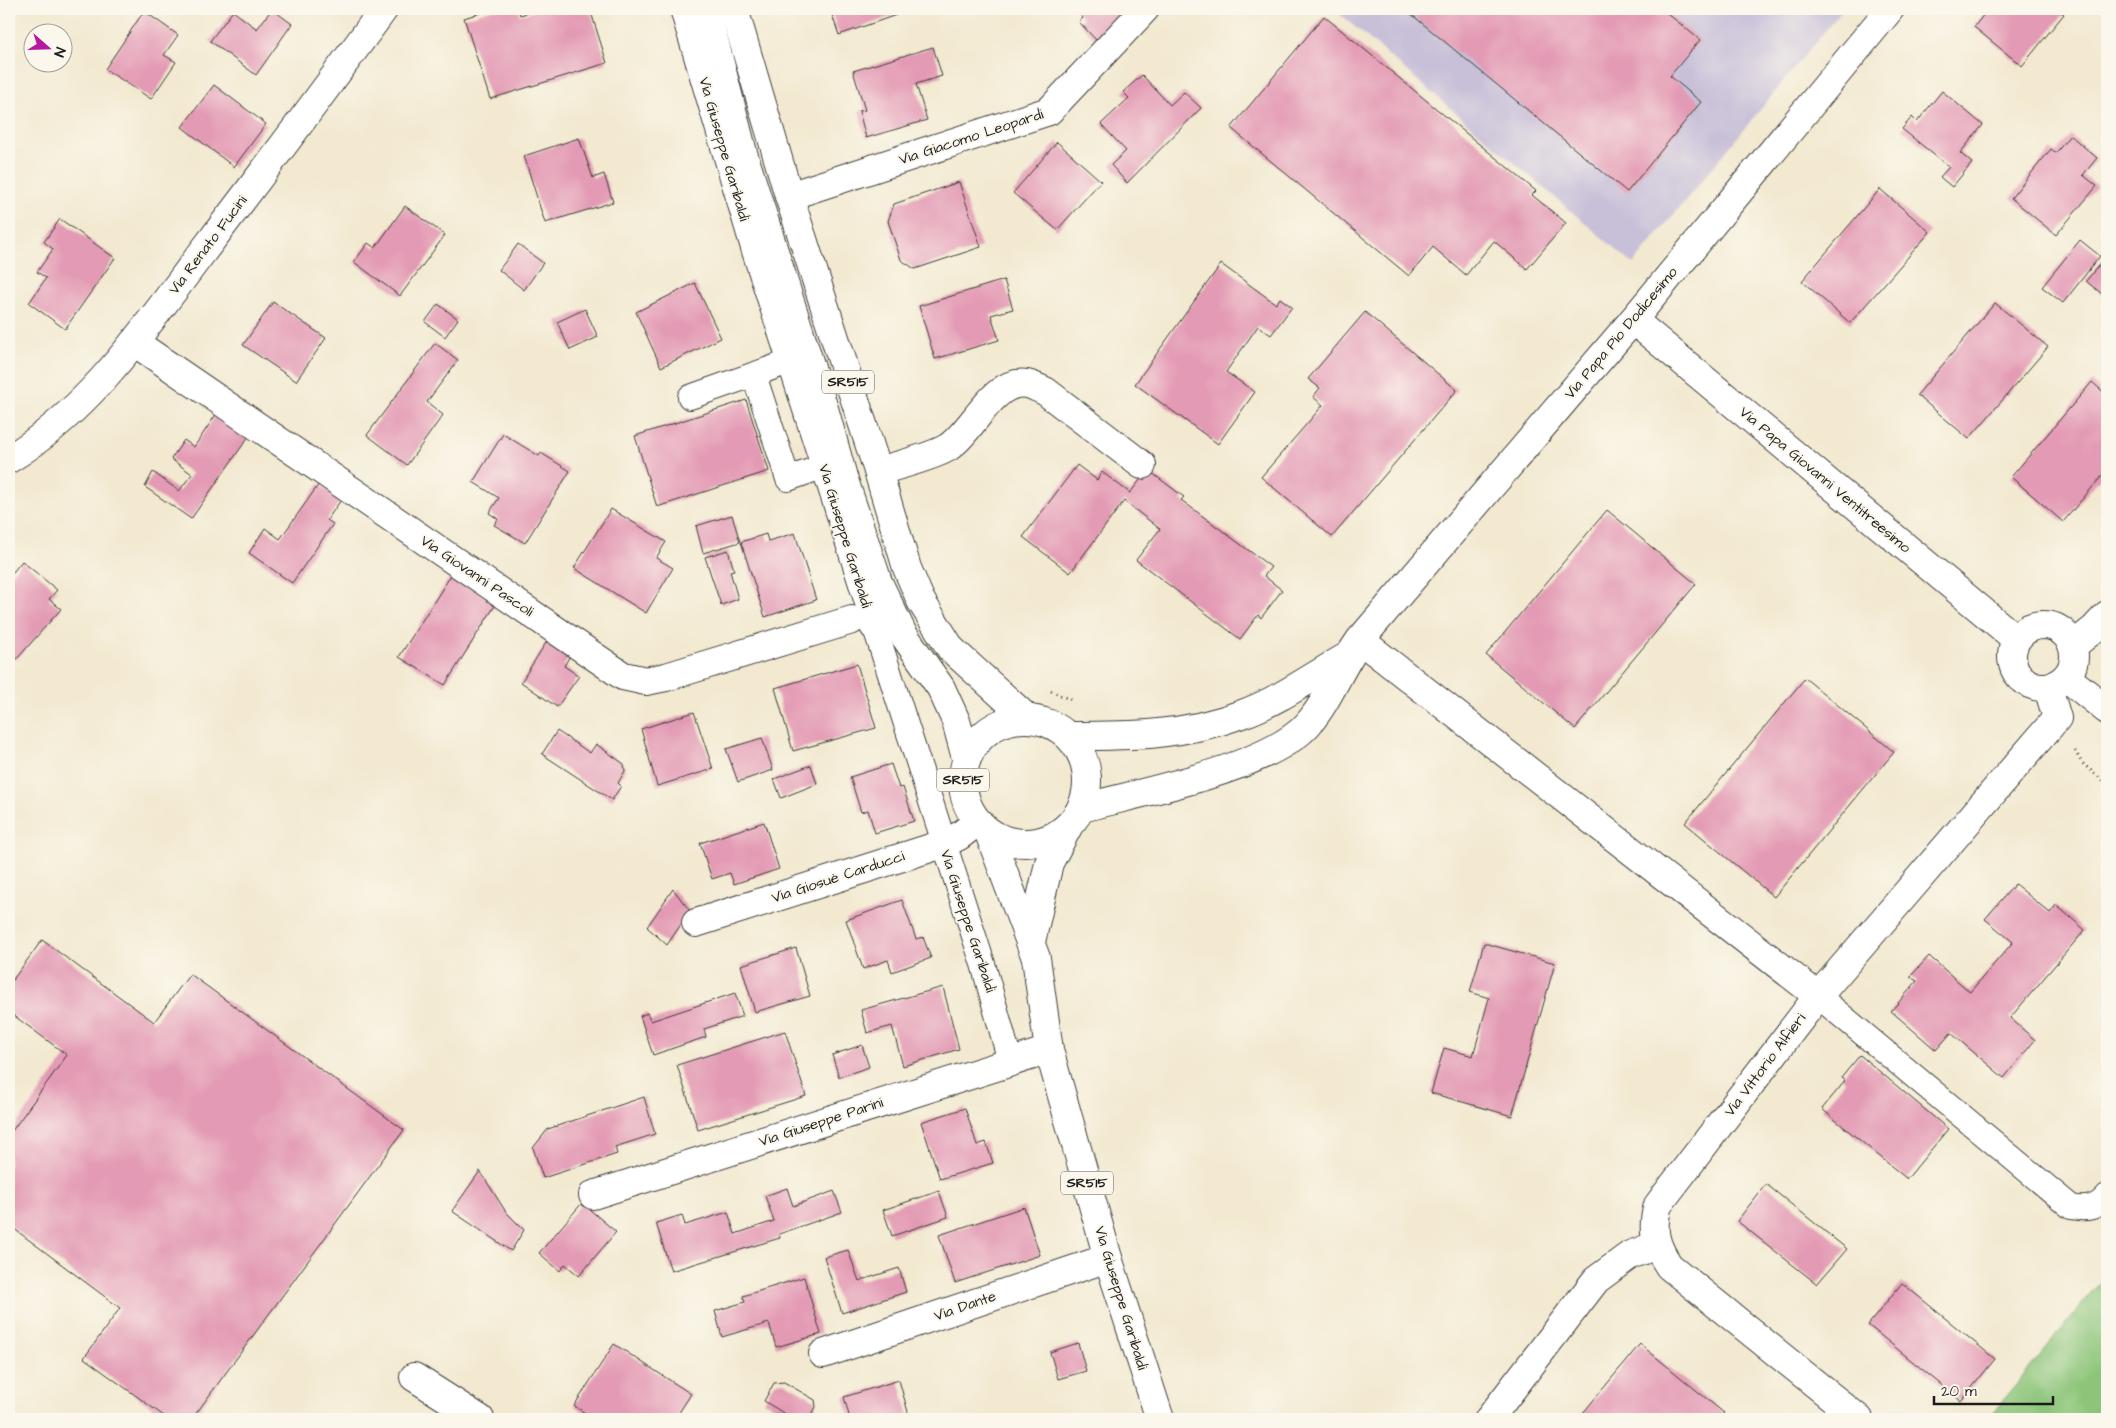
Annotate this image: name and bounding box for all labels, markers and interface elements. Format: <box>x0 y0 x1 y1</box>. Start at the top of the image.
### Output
north arrow <box>22 22 72 72</box>
text: N <box>48 45 70 60</box>
street label: Via Giuseppe Garibaldi <box>693 74 755 224</box>
street label: Via Giacomo Leopardi <box>896 103 1047 170</box>
street label: Via Renato Fucini <box>164 190 253 299</box>
street label: Via Papa Pio Dodicesimo <box>1559 262 1683 403</box>
road number: SR515 <box>822 371 874 394</box>
street label: Via Papa Giovanni Ventitreesimo <box>1735 402 1916 559</box>
street label: Via Giuseppe Garibaldi <box>813 462 877 611</box>
street label: Via Giovanni Pascoli <box>416 530 538 622</box>
road number: SR515 <box>937 768 989 792</box>
street label: Via Giosuè Carducci <box>769 845 908 908</box>
street label: Via Giuseppe Garibaldi <box>935 847 1001 996</box>
street label: Via Vittorio Alfieri <box>1719 1008 1811 1121</box>
street label: Via Giuseppe Parini <box>756 1092 887 1152</box>
road number: SR515 <box>1061 1172 1113 1194</box>
street label: Via Giuseppe Garibaldi <box>1089 1224 1153 1373</box>
street label: Via Dante <box>931 1286 999 1326</box>
scale bar <box>1934 1373 2052 1405</box>
text: 20 m <box>1941 1381 1977 1402</box>

